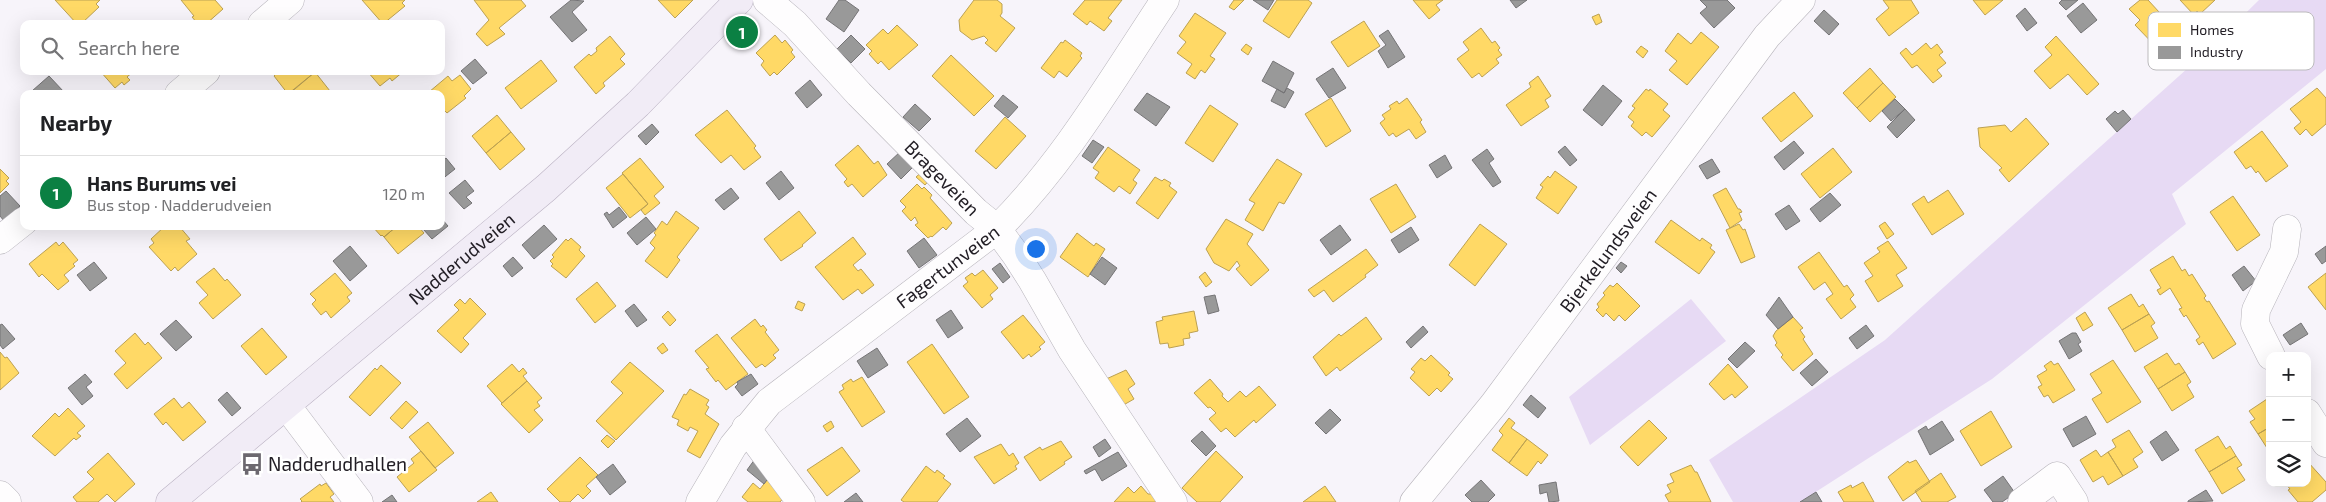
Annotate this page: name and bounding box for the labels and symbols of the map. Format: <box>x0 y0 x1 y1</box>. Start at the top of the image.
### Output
legend <box>2148 12 2314 70</box>
pin: 1 <box>726 13 758 51</box>
text: Homes <box>2190 21 2234 38</box>
text: Industry <box>2190 43 2244 60</box>
street label: Brageveien <box>900 135 985 220</box>
street label: Bjerkelundsveien <box>1554 184 1661 316</box>
street label: Nadderudveien <box>404 207 519 309</box>
street label: Fagertunveien <box>891 220 1004 313</box>
your location <box>1023 236 1049 262</box>
bus stop icon: Nadderudhallen <box>239 451 265 477</box>
place label: Nadderudhallen <box>268 452 407 475</box>

